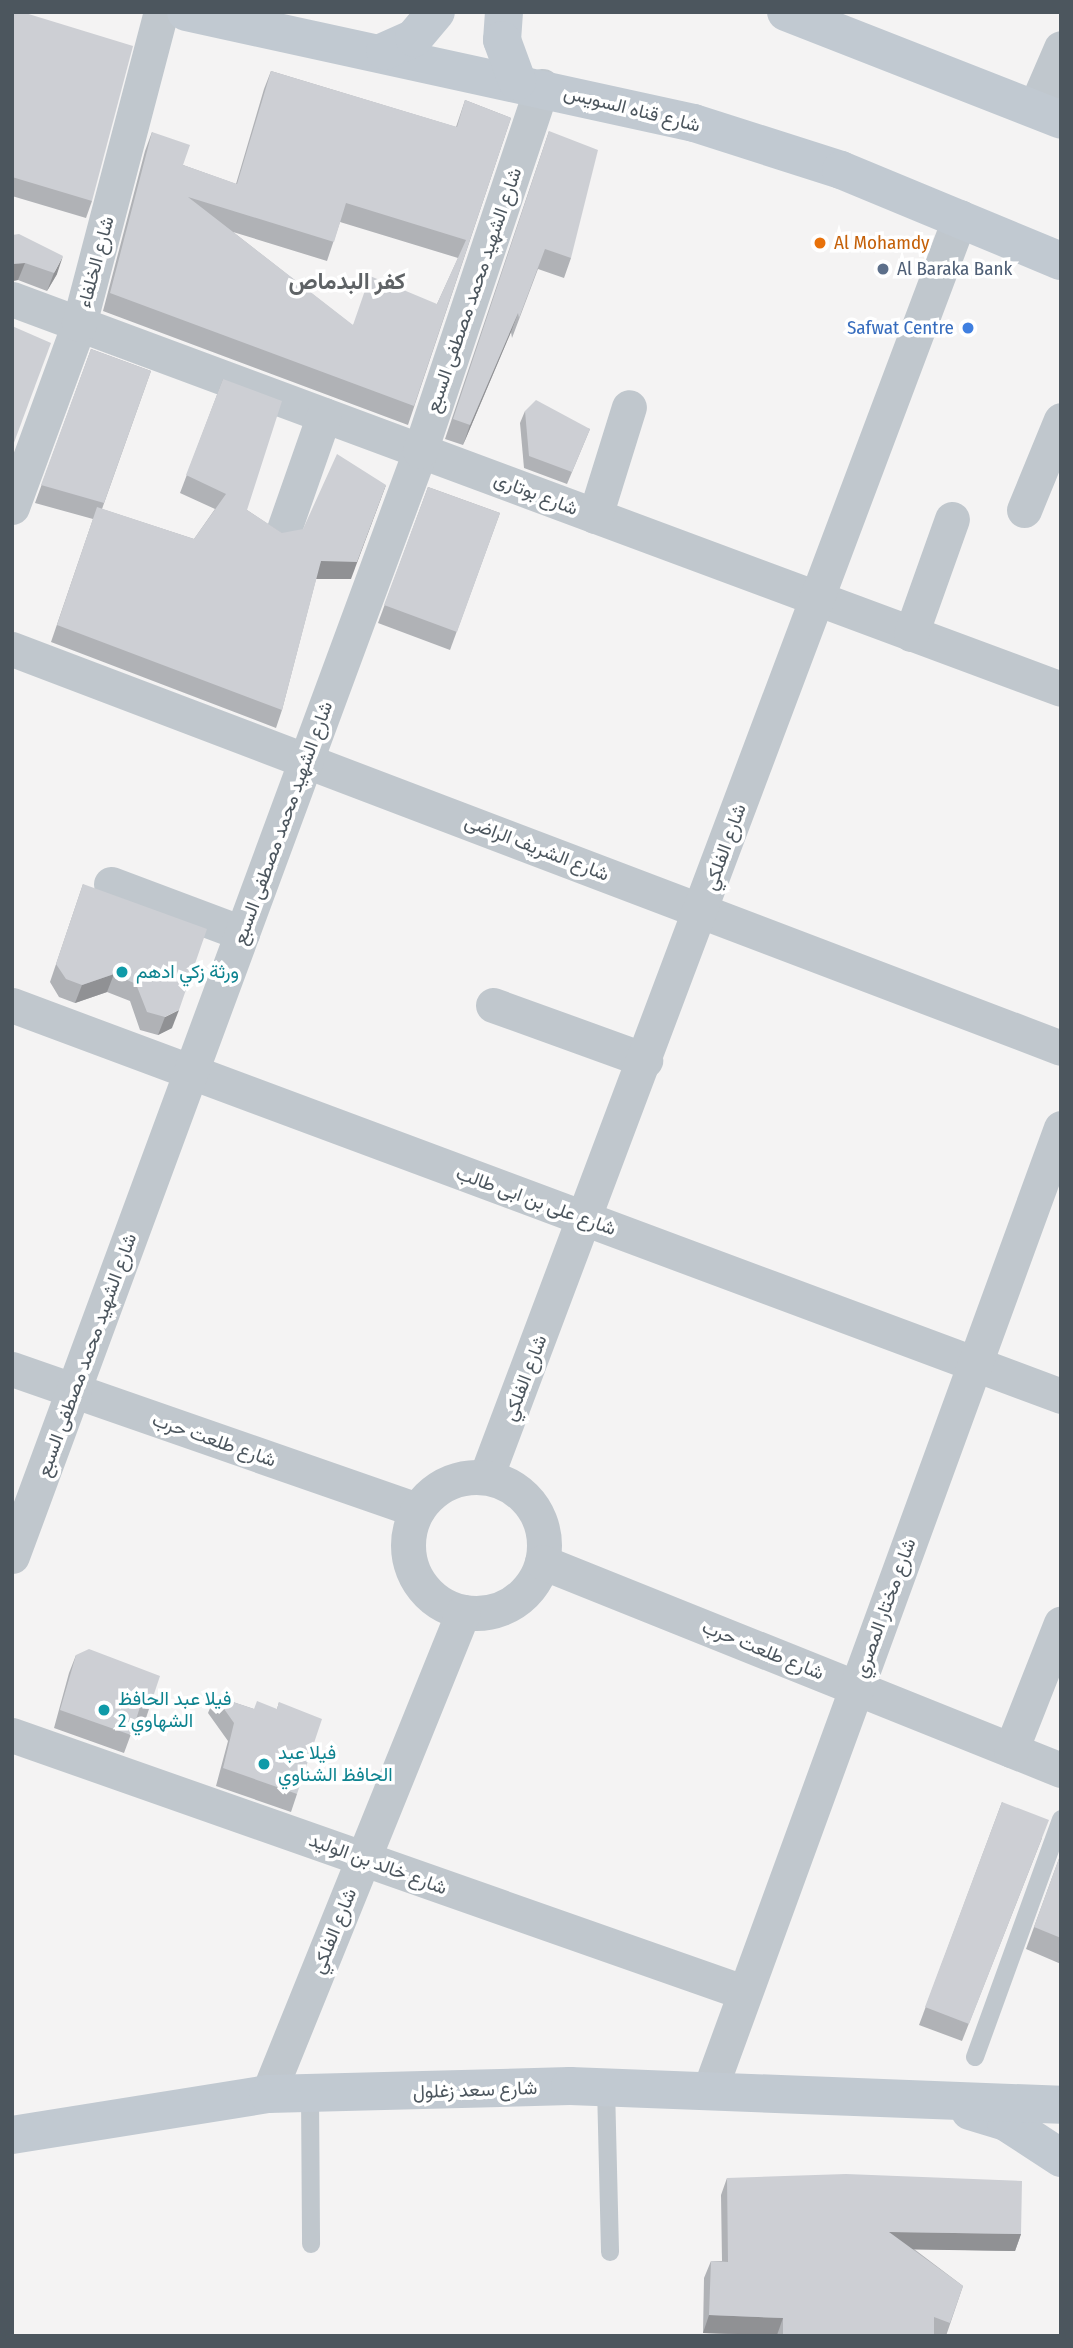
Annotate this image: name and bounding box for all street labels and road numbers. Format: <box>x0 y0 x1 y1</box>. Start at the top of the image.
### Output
street label: شارع قناه السويس <box>561 81 703 137</box>
street label: شارع الشهيد محمد مصطفى السبع <box>421 165 527 415</box>
street label: شارع الخلفاء <box>73 214 119 310</box>
street label: شارع بوتارى <box>491 468 581 520</box>
street label: شارع الشهيد محمد مصطفى السبع <box>228 698 338 948</box>
street label: شارع الفلكي <box>699 801 751 893</box>
street label: شارع الشريف الراضى <box>462 810 612 886</box>
street label: شارع على بن ابى طالب <box>453 1162 619 1240</box>
street label: شارع الشهيد محمد مصطفى السبع <box>32 1230 142 1480</box>
street label: شارع الفلكي <box>498 1332 552 1424</box>
street label: شارع طلعت حرب <box>149 1408 279 1472</box>
street label: شارع مختار المصري <box>849 1535 921 1681</box>
street label: شارع طلعت حرب <box>699 1615 827 1685</box>
street label: شارع خالد بن الوليد <box>306 1828 450 1900</box>
street label: شارع الفلكي <box>307 1885 361 1977</box>
street label: شارع سعد زغلول <box>412 2076 538 2104</box>

